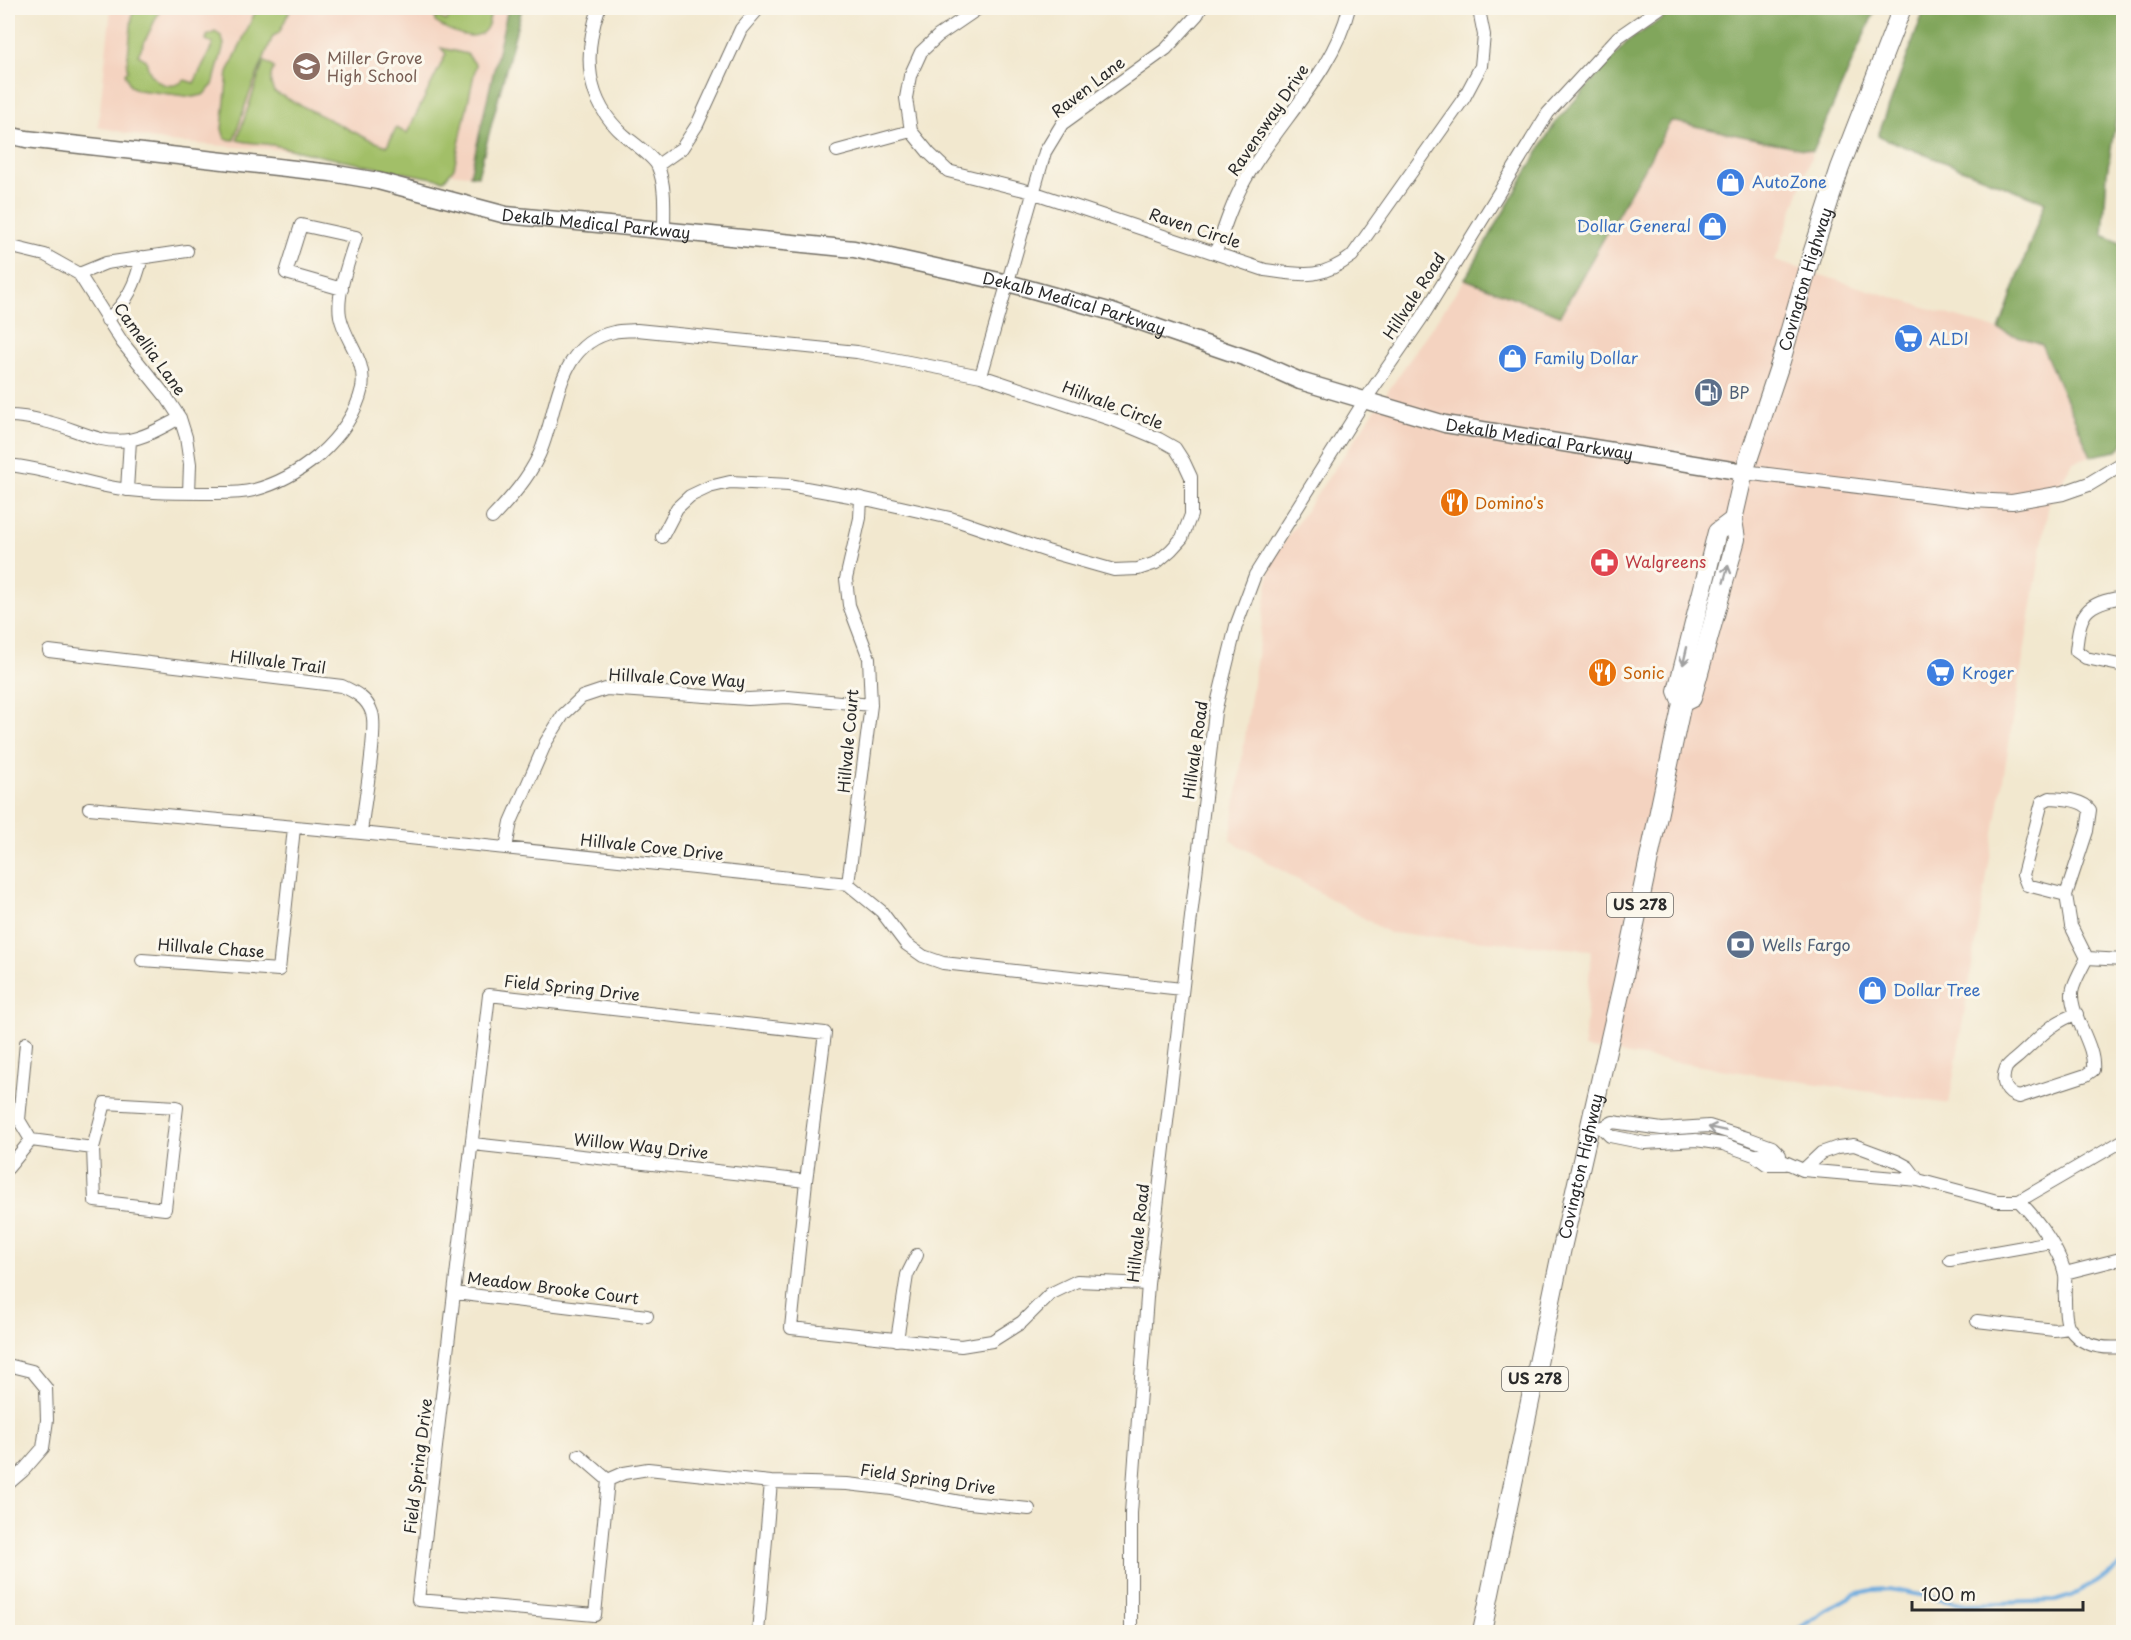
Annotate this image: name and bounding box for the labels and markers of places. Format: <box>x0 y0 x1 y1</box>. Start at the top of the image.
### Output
place label: Miller Grove High School <box>327 45 423 87</box>
school or university icon: Miller Grove High School <box>290 51 322 83</box>
shop icon: AutoZone <box>1715 166 1747 198</box>
place label: AutoZone <box>1752 169 1827 193</box>
shop icon: Dollar General <box>1696 210 1728 242</box>
place label: Dollar General <box>1577 213 1691 237</box>
supermarket icon: ALDI <box>1892 323 1924 355</box>
place label: ALDI <box>1929 326 1969 350</box>
shop icon: Family Dollar <box>1497 342 1529 374</box>
place label: Family Dollar <box>1534 345 1639 369</box>
fuel station icon: BP <box>1692 377 1724 409</box>
place label: BP <box>1729 380 1750 404</box>
restaurant icon: Domino's <box>1438 487 1470 519</box>
place label: Domino's <box>1475 490 1544 514</box>
pharmacy icon: Walgreens <box>1588 546 1620 578</box>
place label: Walgreens <box>1625 549 1706 573</box>
restaurant icon: Sonic <box>1586 657 1618 689</box>
supermarket icon: Kroger <box>1925 657 1957 689</box>
place label: Sonic <box>1623 660 1664 684</box>
place label: Kroger <box>1962 660 2014 684</box>
bank icon: Wells Fargo <box>1725 929 1757 961</box>
place label: Wells Fargo <box>1762 932 1851 956</box>
shop icon: Dollar Tree <box>1856 974 1888 1006</box>
place label: Dollar Tree <box>1893 977 1981 1001</box>

